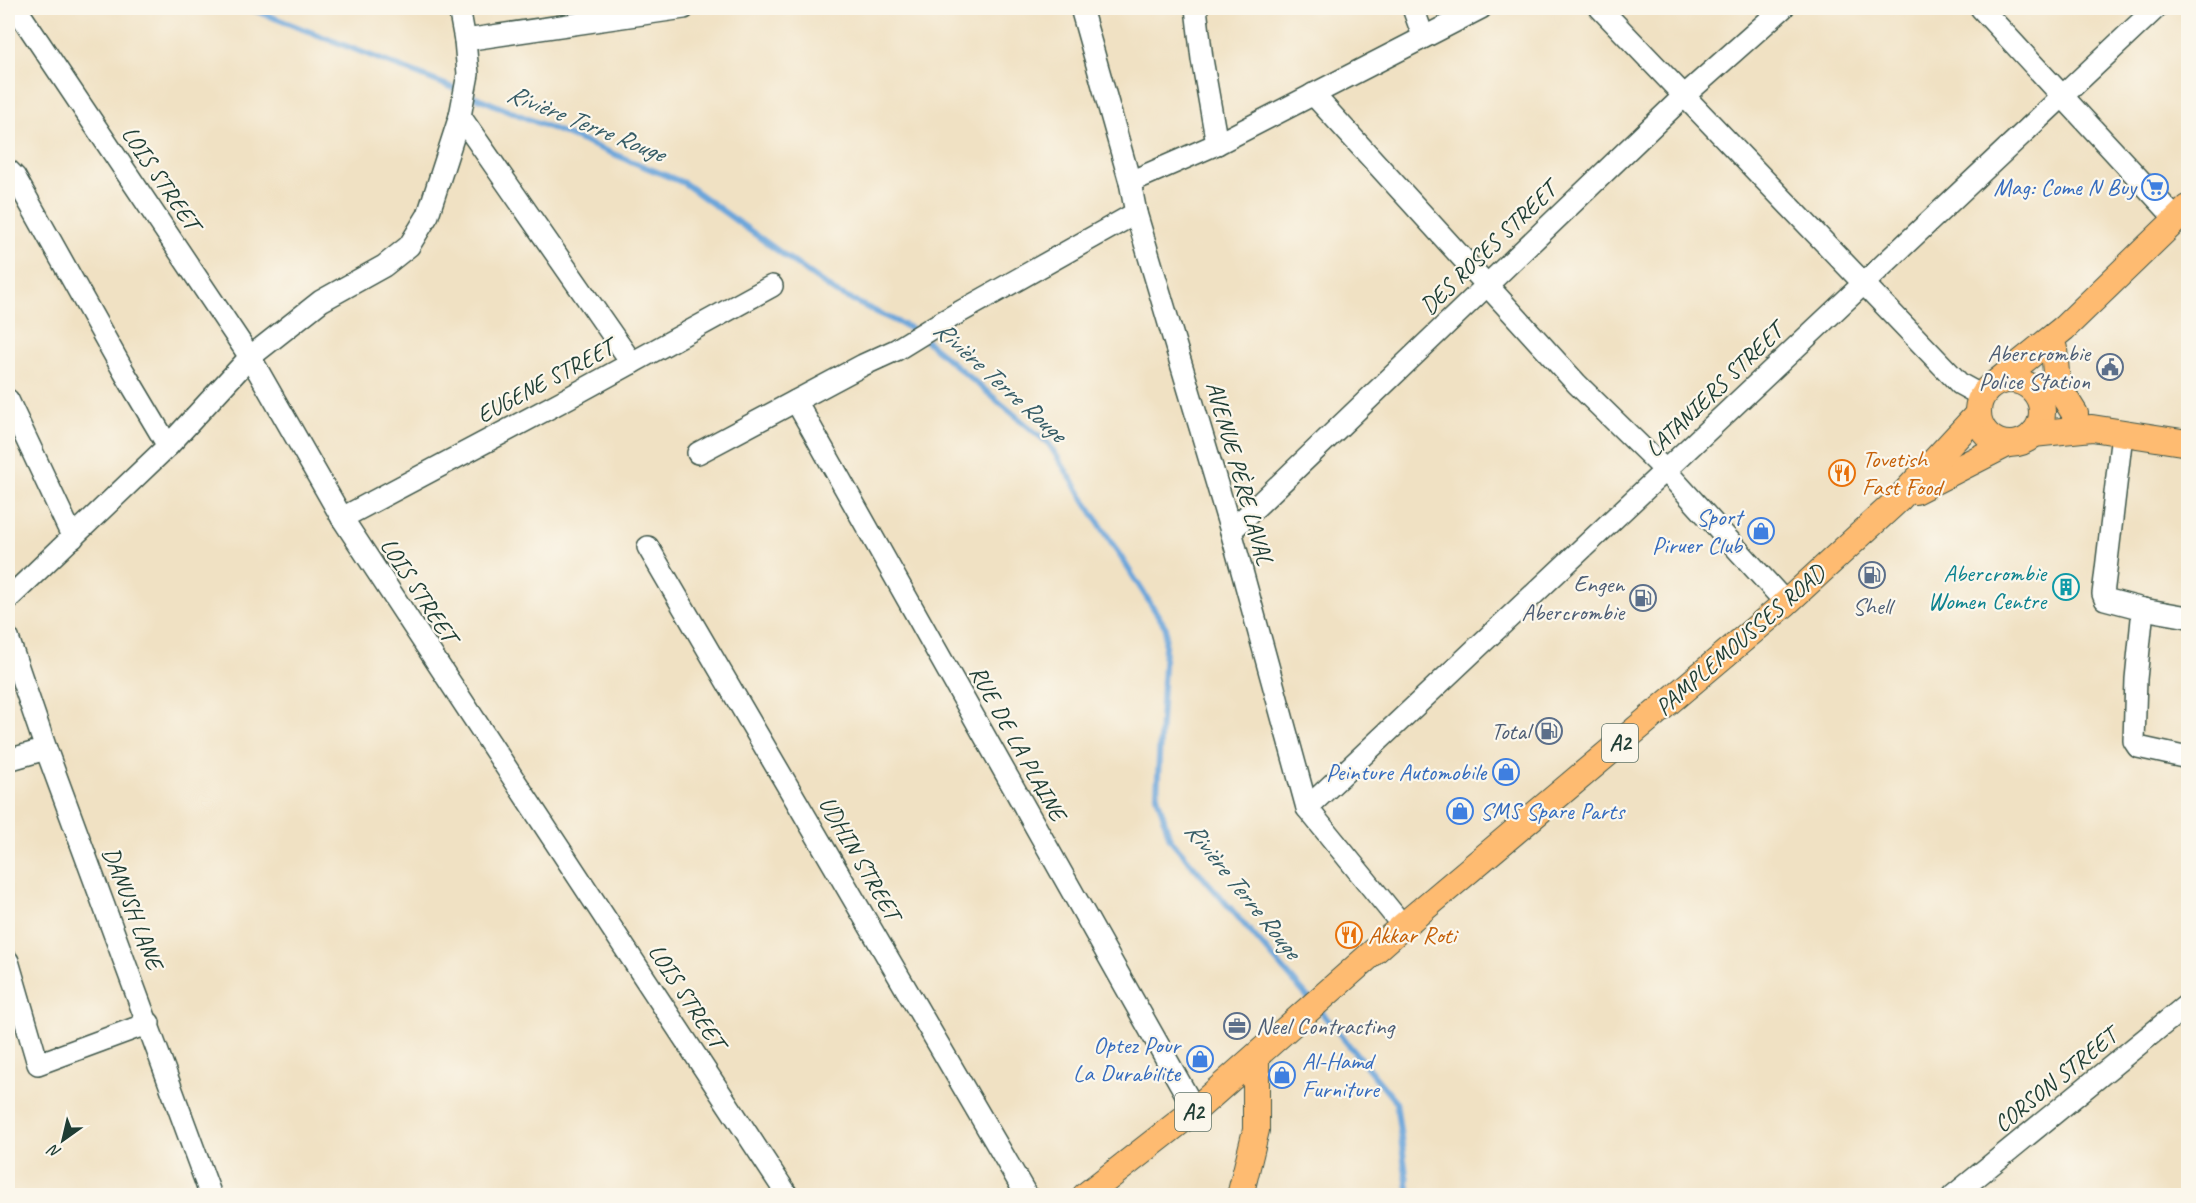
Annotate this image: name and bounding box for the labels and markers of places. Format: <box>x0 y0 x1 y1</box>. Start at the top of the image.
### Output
place label: Mag: Come N Buy <box>1994 172 2138 202</box>
supermarket icon: Mag: Come N Buy <box>2140 172 2170 202</box>
place label: Abercrombie Police Station <box>1979 338 2092 396</box>
public building icon: Abercrombie Police Station <box>2095 352 2125 382</box>
place label: Tovetish Fast Food <box>1862 444 1945 502</box>
restaurant icon: Tovetish Fast Food <box>1827 458 1857 488</box>
place label: Sport Piruer Club <box>1652 502 1745 560</box>
shop icon: Sport Piruer Club <box>1746 516 1776 546</box>
place label: Abercrombie Women Centre <box>1928 558 2048 616</box>
fuel station icon: Shell <box>1857 560 1887 590</box>
place label: Engen Abercrombie <box>1522 569 1626 627</box>
building icon: Abercrombie Women Centre <box>2051 572 2081 602</box>
fuel station icon: Engen Abercrombie <box>1628 583 1658 613</box>
place label: Shell <box>1852 591 1896 621</box>
place label: Total <box>1491 716 1534 746</box>
fuel station icon: Total <box>1534 716 1564 746</box>
place label: Peinture Automobile <box>1326 757 1488 787</box>
shop icon: Peinture Automobile <box>1491 757 1521 787</box>
shop icon: SMS Spare Parts <box>1445 796 1475 826</box>
place label: SMS Spare Parts <box>1480 796 1626 826</box>
restaurant icon: Akkar Roti <box>1334 920 1364 950</box>
place label: Akkar Roti <box>1368 920 1460 950</box>
office icon: Neel Contracting <box>1222 1011 1252 1041</box>
place label: Neel Contracting <box>1256 1011 1397 1041</box>
place label: Optez Pour La Durabilite <box>1073 1030 1182 1088</box>
shop icon: Optez Pour La Durabilite <box>1185 1044 1215 1074</box>
place label: Al-Hamd Furniture <box>1302 1046 1381 1104</box>
shop icon: Al-Hamd Furniture <box>1267 1060 1297 1090</box>

